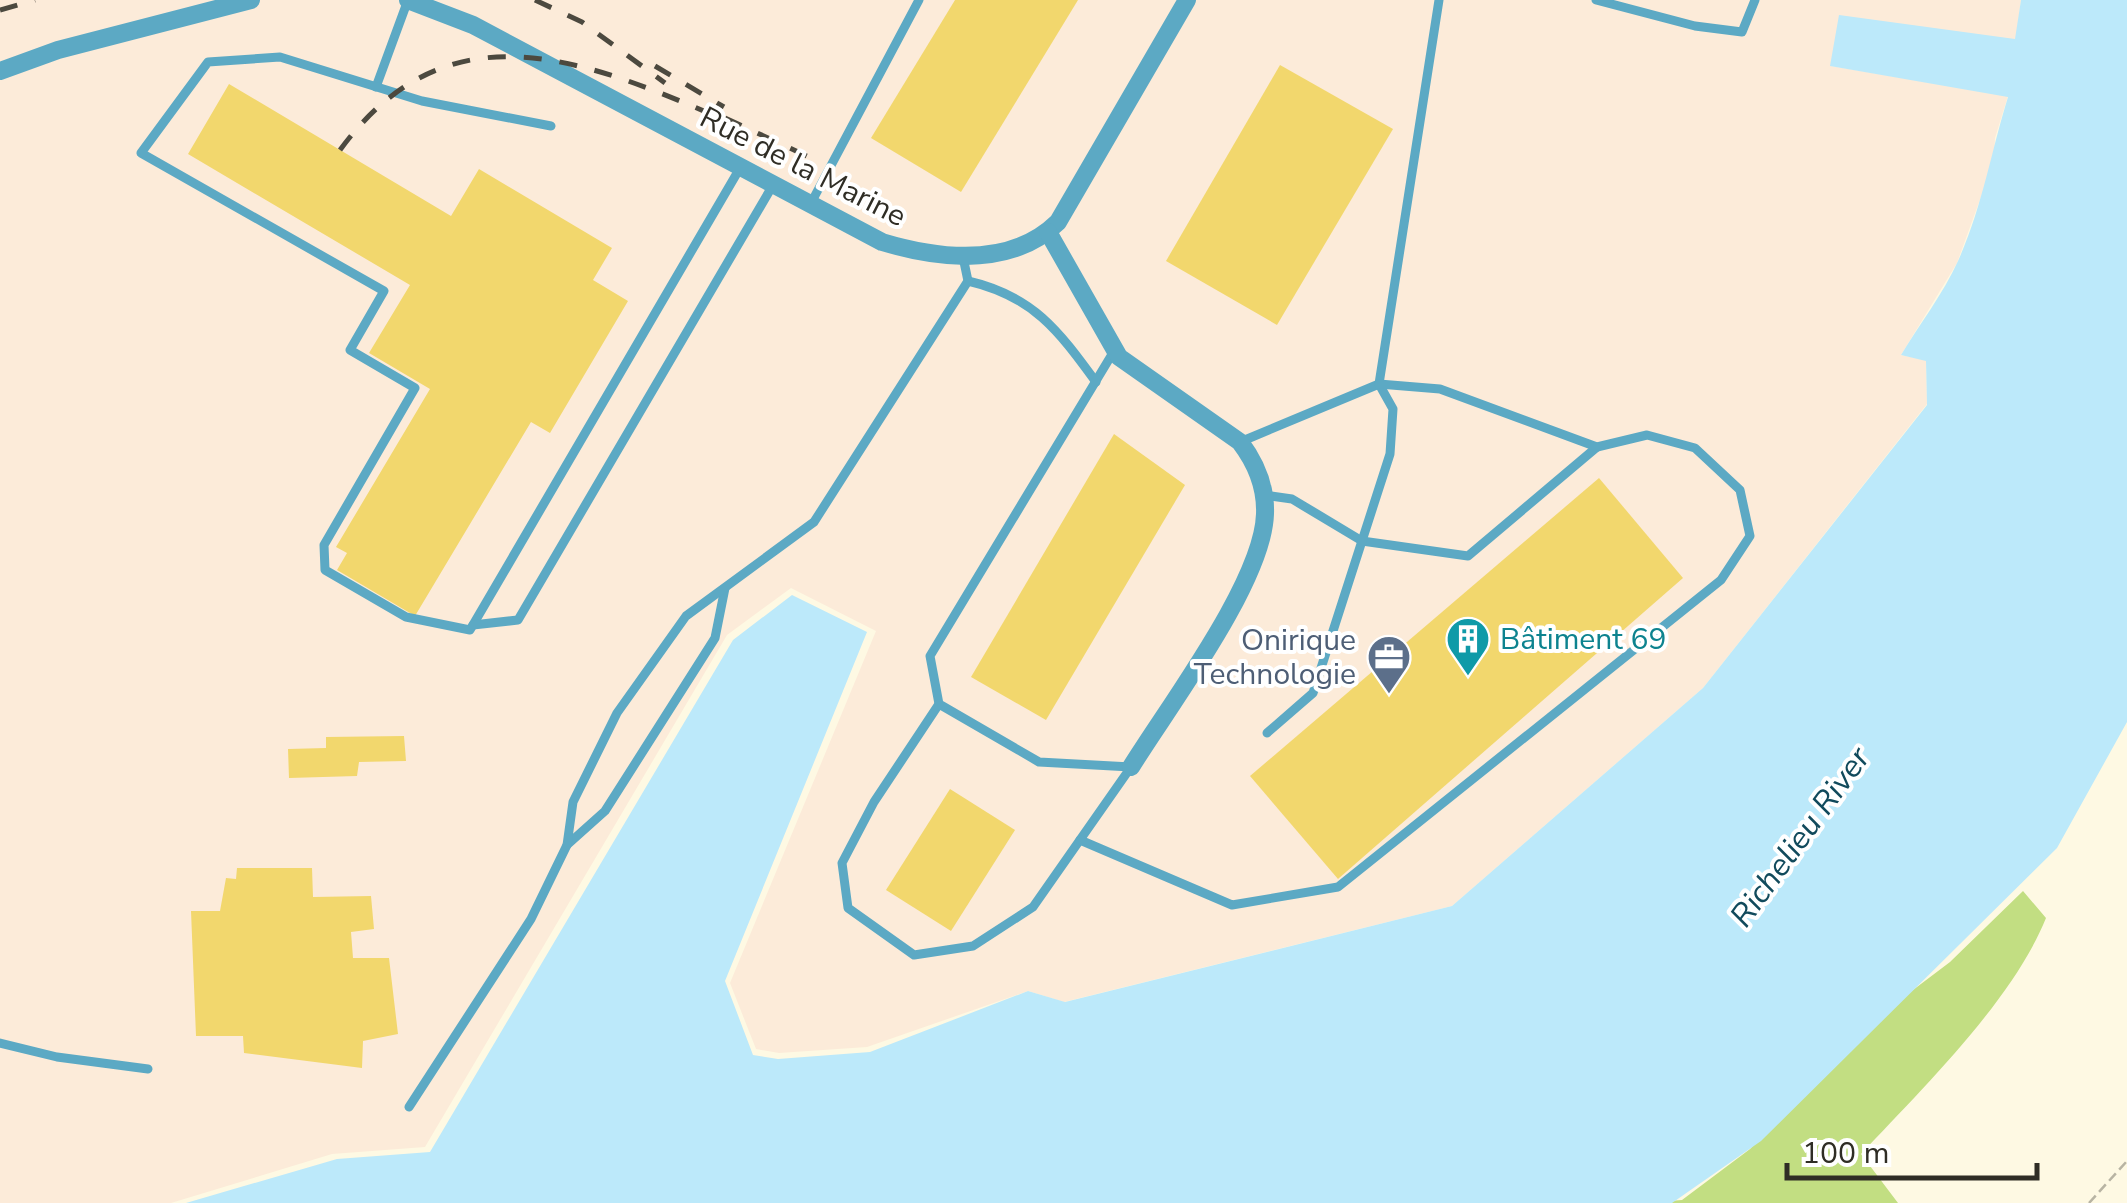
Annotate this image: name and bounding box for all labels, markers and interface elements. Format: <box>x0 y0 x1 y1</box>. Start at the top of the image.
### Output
street label: Rue de la Marine <box>693 97 913 237</box>
building icon: Bâtiment 69 <box>1445 616 1491 677</box>
place label: Bâtiment 69 <box>1500 619 1667 660</box>
place label: Onirique Technologie <box>1194 620 1356 695</box>
office icon: Onirique Technologie <box>1366 634 1412 695</box>
water label: Richelieu River <box>1720 737 1881 936</box>
scale bar <box>1787 1118 2037 1180</box>
text: 100 m <box>1802 1133 1889 1174</box>

